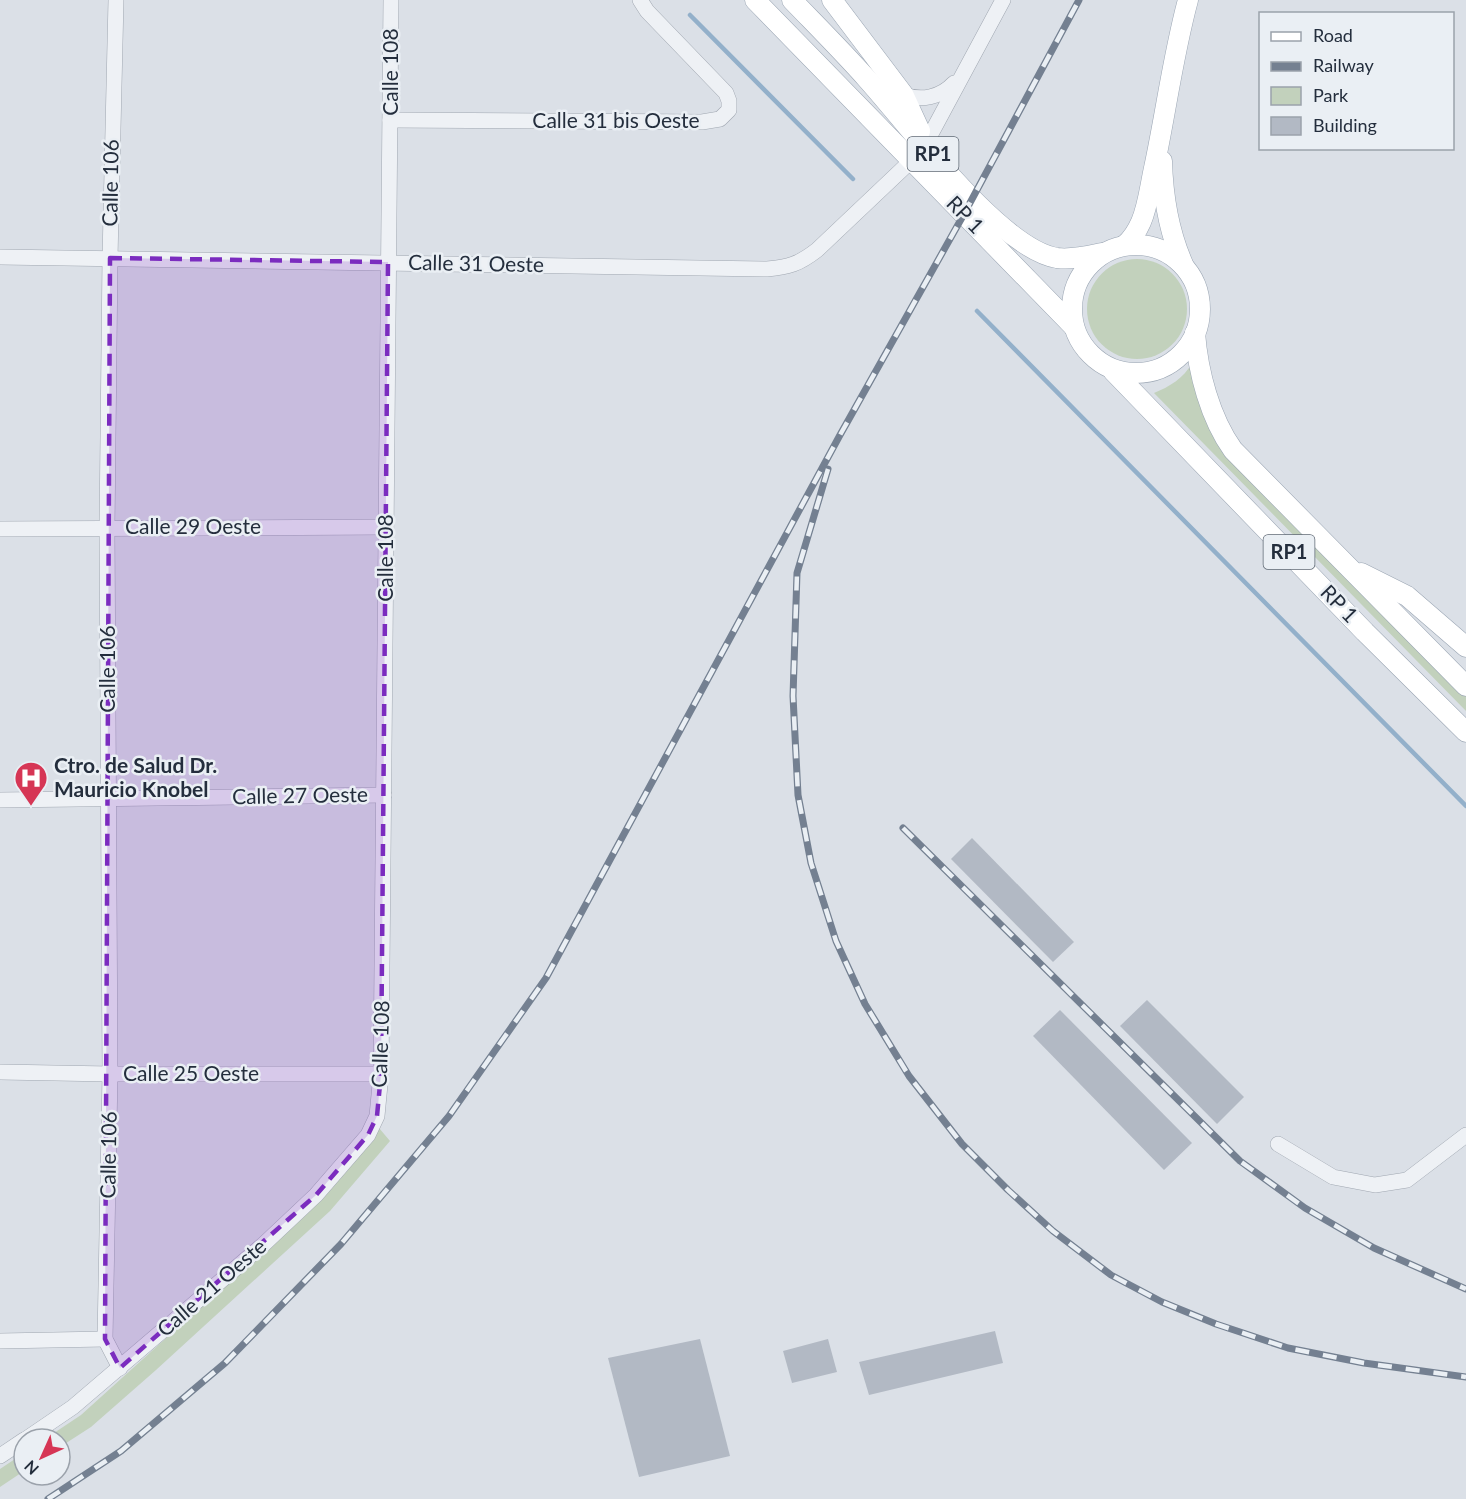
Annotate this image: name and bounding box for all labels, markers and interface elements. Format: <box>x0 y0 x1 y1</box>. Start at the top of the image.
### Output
legend <box>1259 12 1454 150</box>
text: Road <box>1313 24 1353 46</box>
street label: Calle 108 <box>377 28 402 116</box>
text: Railway <box>1313 54 1374 76</box>
text: Park <box>1313 84 1349 106</box>
street label: Calle 31 bis Oeste <box>532 107 700 132</box>
text: Building <box>1313 114 1377 136</box>
road number: RP1 <box>908 137 958 171</box>
street label: Calle 106 <box>96 139 123 227</box>
street label: RP 1 <box>942 190 990 238</box>
street label: Calle 31 Oeste <box>408 249 544 276</box>
street label: Calle 29 Oeste <box>125 513 261 538</box>
street label: Calle 108 <box>372 514 397 602</box>
road number: RP1 <box>1264 535 1314 569</box>
street label: RP 1 <box>1316 579 1364 627</box>
street label: Calle 106 <box>94 625 119 713</box>
place label: Ctro. de Salud Dr. Mauricio Knobel <box>54 752 217 801</box>
hospital icon: Ctro. de Salud Dr. Mauricio Knobel <box>13 760 49 807</box>
street label: Calle 27 Oeste <box>232 781 368 808</box>
street label: Calle 108 <box>365 1000 394 1088</box>
street label: Calle 25 Oeste <box>123 1060 259 1085</box>
street label: Calle 106 <box>94 1111 121 1199</box>
street label: Calle 21 Oeste <box>151 1233 271 1341</box>
north arrow <box>12 1427 72 1487</box>
text: N <box>20 1457 42 1479</box>

